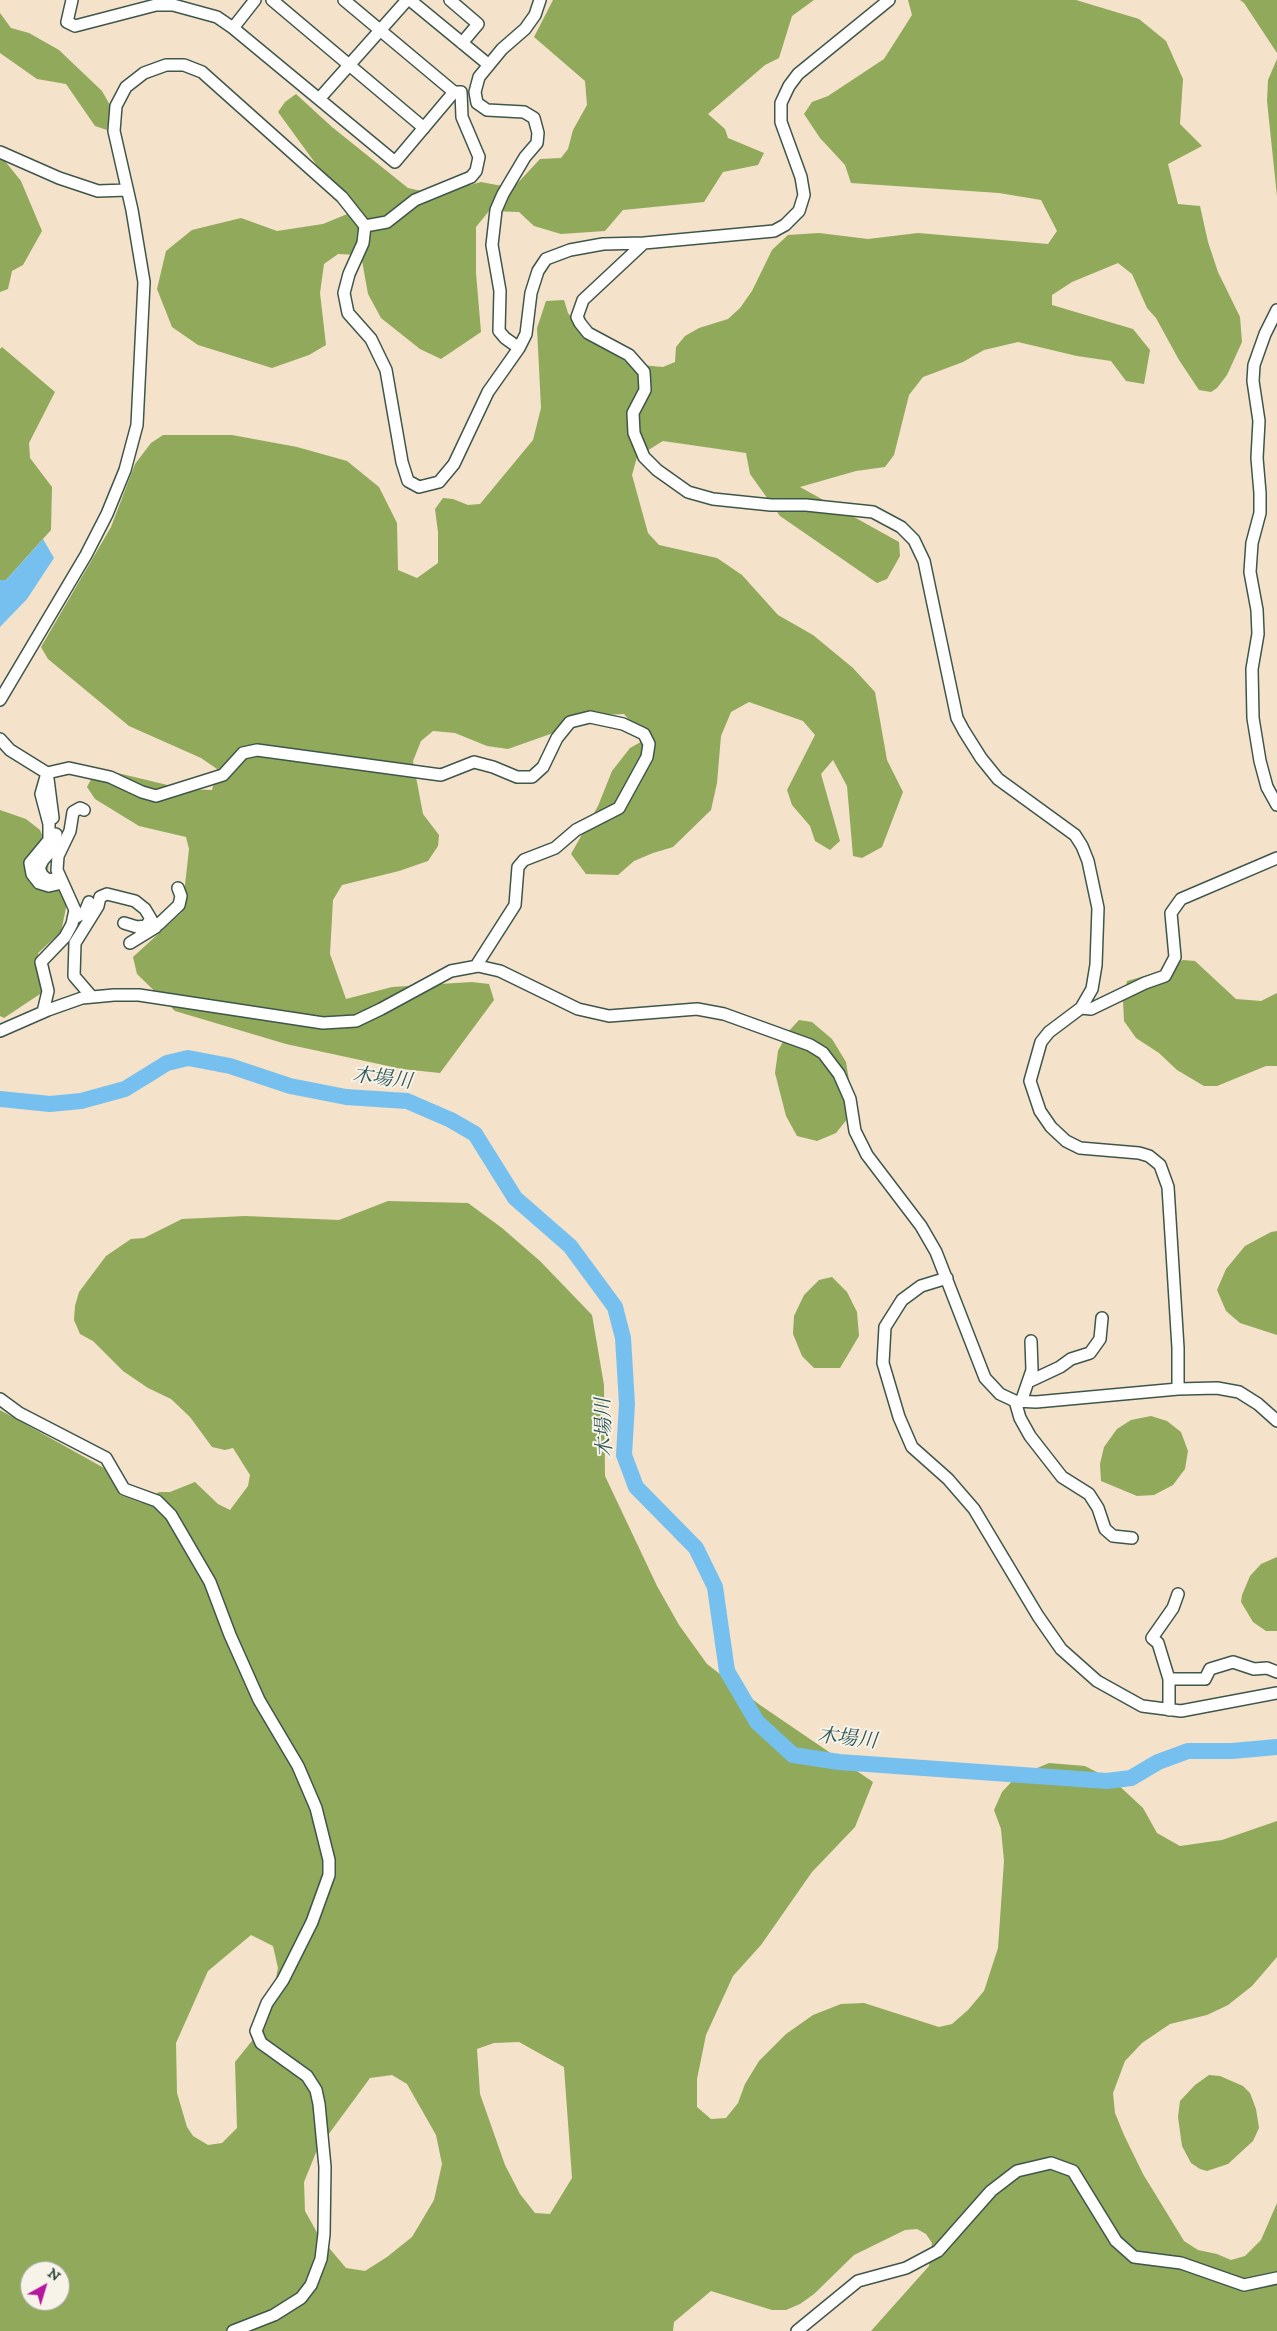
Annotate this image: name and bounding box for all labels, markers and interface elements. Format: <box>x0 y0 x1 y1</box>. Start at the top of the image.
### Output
water label: 木場川 <box>351 1064 413 1096</box>
water label: 木場川 <box>593 1398 619 1458</box>
water label: 木場川 <box>816 1725 878 1755</box>
north arrow <box>20 2261 70 2311</box>
text: N <box>44 2265 64 2286</box>

